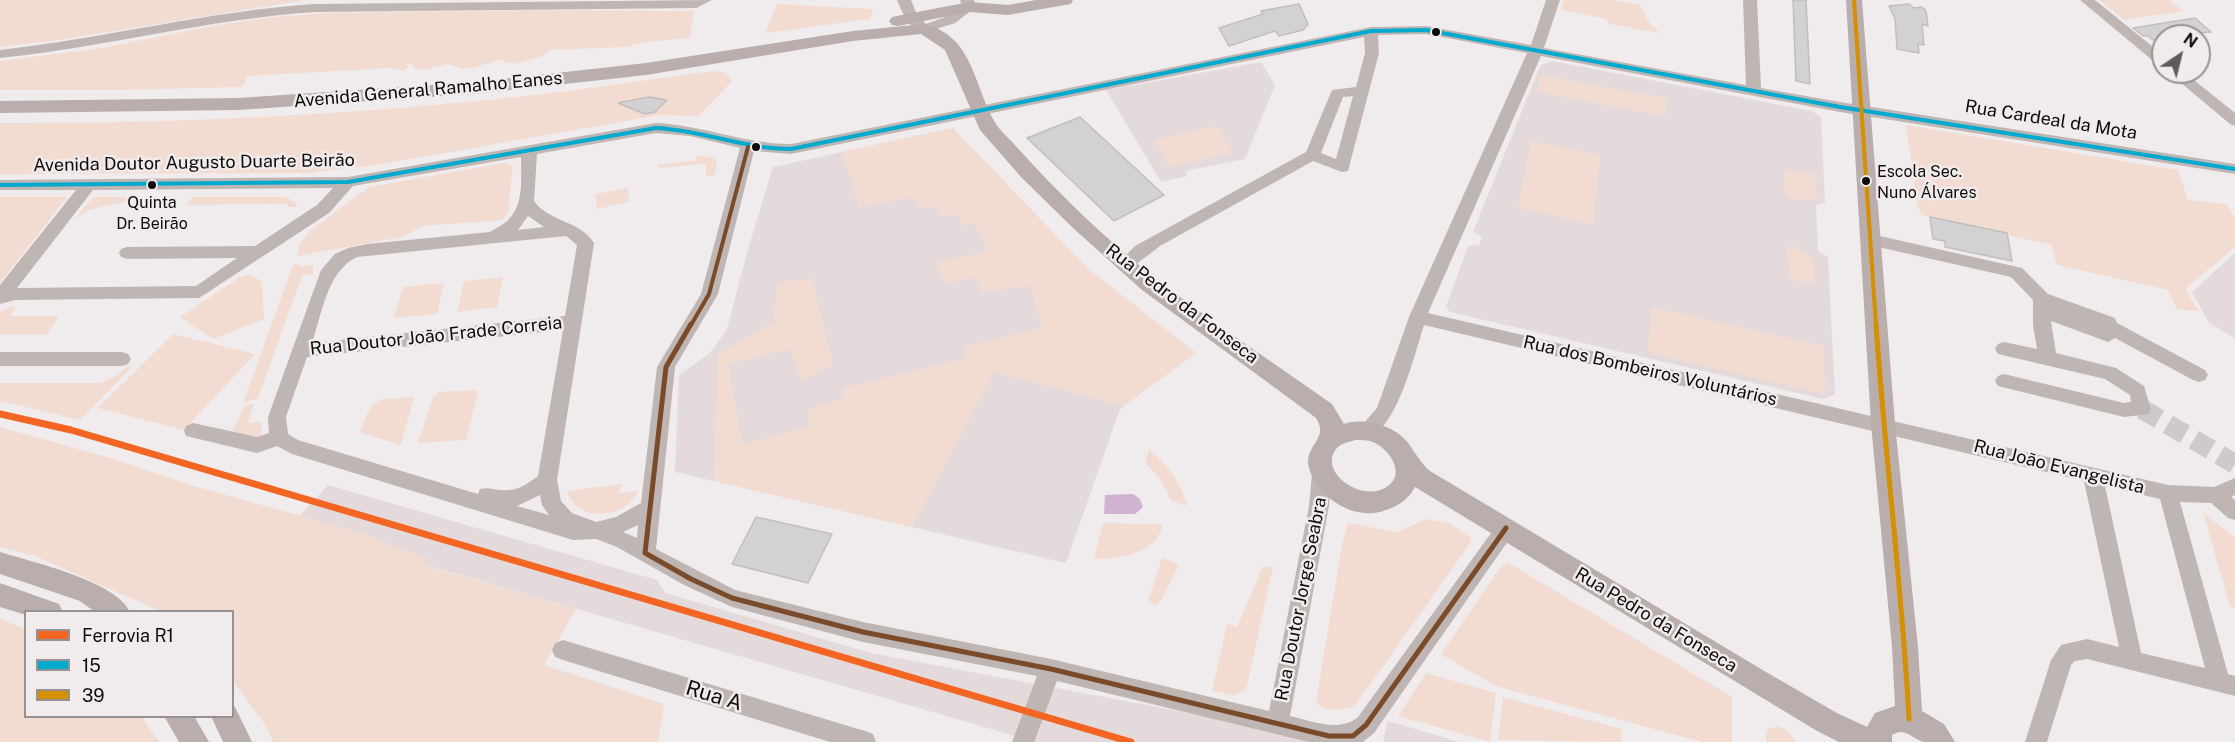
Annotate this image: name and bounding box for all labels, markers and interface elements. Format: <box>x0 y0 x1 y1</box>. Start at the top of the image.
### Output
north arrow <box>2151 24 2211 84</box>
unlabelled marker <box>1430 26 1442 38</box>
text: N <box>2180 29 2201 52</box>
street label: Avenida General Ramalho Eanes <box>293 67 563 113</box>
street label: Rua Cardeal da Mota <box>1963 96 2139 144</box>
unlabelled marker <box>750 141 762 153</box>
street label: Avenida Doutor Augusto Duarte Beirão <box>33 149 355 177</box>
place label: Escola Sec. Nuno Álvares <box>1877 162 1976 200</box>
marker: Escola Sec. Nuno Álvares <box>1860 175 1872 187</box>
marker: Quinta Dr. Beirão <box>146 179 158 191</box>
place label: Quinta Dr. Beirão <box>116 193 188 231</box>
street label: Rua Pedro da Fonseca <box>1101 240 1263 368</box>
street label: Rua Doutor João Frade Correia <box>309 312 563 360</box>
street label: Rua dos Bombeiros Voluntários <box>1521 331 1779 411</box>
street label: Rua João Evangelista <box>1971 435 2147 499</box>
street label: Rua Doutor Jorge Seabra <box>1271 495 1331 703</box>
street label: Rua Pedro da Fonseca <box>1571 563 1741 677</box>
legend <box>24 610 234 718</box>
text: Ferrovia R1 <box>82 625 174 646</box>
text: 15 <box>82 655 101 676</box>
street label: Rua A <box>683 675 745 717</box>
text: 39 <box>82 685 104 706</box>

